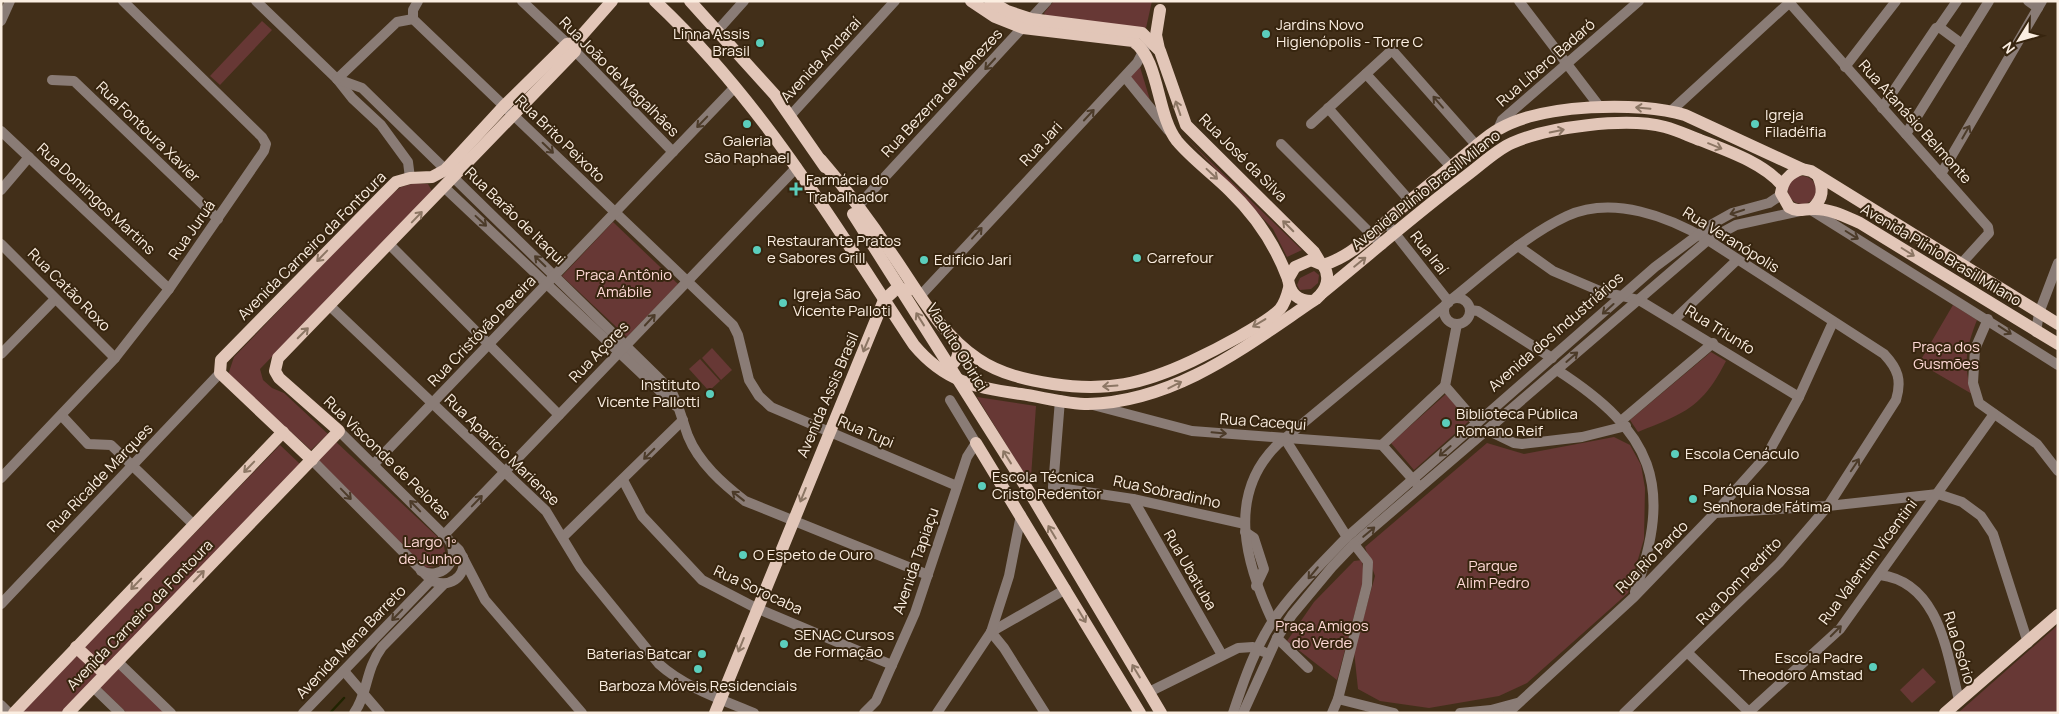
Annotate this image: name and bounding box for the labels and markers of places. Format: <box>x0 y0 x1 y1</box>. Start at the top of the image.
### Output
place label: Jardins Novo Higienópolis - Torre C <box>1276 14 1423 52</box>
place label: Linna Assis Brasil <box>673 23 750 61</box>
marker: Jardins Novo Higienópolis - Torre C <box>1260 28 1272 40</box>
marker: Linna Assis Brasil <box>754 37 766 49</box>
place label: Igreja Filadélfia <box>1765 104 1826 142</box>
marker: Galeria São Raphael <box>741 118 753 130</box>
marker: Igreja Filadélfia <box>1749 118 1761 130</box>
place label: Galeria São Raphael <box>704 130 790 168</box>
place label: Farmácia do Trabalhador <box>806 169 889 207</box>
marker: Farmácia do Trabalhador <box>790 183 802 195</box>
place label: Restaurante Pratos e Sabores Grill <box>767 230 901 268</box>
marker: Restaurante Pratos e Sabores Grill <box>751 244 763 256</box>
place label: Carrefour <box>1147 247 1214 268</box>
place label: Edifício Jari <box>934 249 1012 270</box>
marker: Carrefour <box>1131 252 1143 264</box>
marker: Edifício Jari <box>918 254 930 266</box>
place label: Igreja São Vicente Palloti <box>793 283 891 321</box>
marker: Igreja São Vicente Palloti <box>777 297 789 309</box>
place label: Instituto Vicente Pallotti <box>597 374 700 412</box>
marker: Instituto Vicente Pallotti <box>704 388 716 400</box>
place label: Biblioteca Pública Romano Reif <box>1456 403 1578 441</box>
marker: Biblioteca Pública Romano Reif <box>1440 417 1452 429</box>
place label: Escola Cenáculo <box>1685 443 1799 464</box>
marker: Escola Cenáculo <box>1669 448 1681 460</box>
place label: Escola Técnica Cristo Redentor <box>992 466 1102 504</box>
place label: Paróquia Nossa Senhora de Fátima <box>1703 479 1831 517</box>
marker: Escola Técnica Cristo Redentor <box>976 480 988 492</box>
marker: Paróquia Nossa Senhora de Fátima <box>1687 493 1699 505</box>
place label: O Espeto de Ouro <box>753 544 873 565</box>
marker: O Espeto de Ouro <box>737 549 749 561</box>
place label: SENAC Cursos de Formação <box>794 624 894 662</box>
marker: SENAC Cursos de Formação <box>778 638 790 650</box>
place label: Baterias Batcar <box>587 643 693 664</box>
place label: Escola Padre Theodoro Amstad <box>1739 647 1863 685</box>
marker: Baterias Batcar <box>696 648 708 660</box>
marker: Escola Padre Theodoro Amstad <box>1867 661 1879 673</box>
marker: Barboza Móveis Residenciais <box>692 663 704 675</box>
place label: Barboza Móveis Residenciais <box>599 675 797 696</box>

